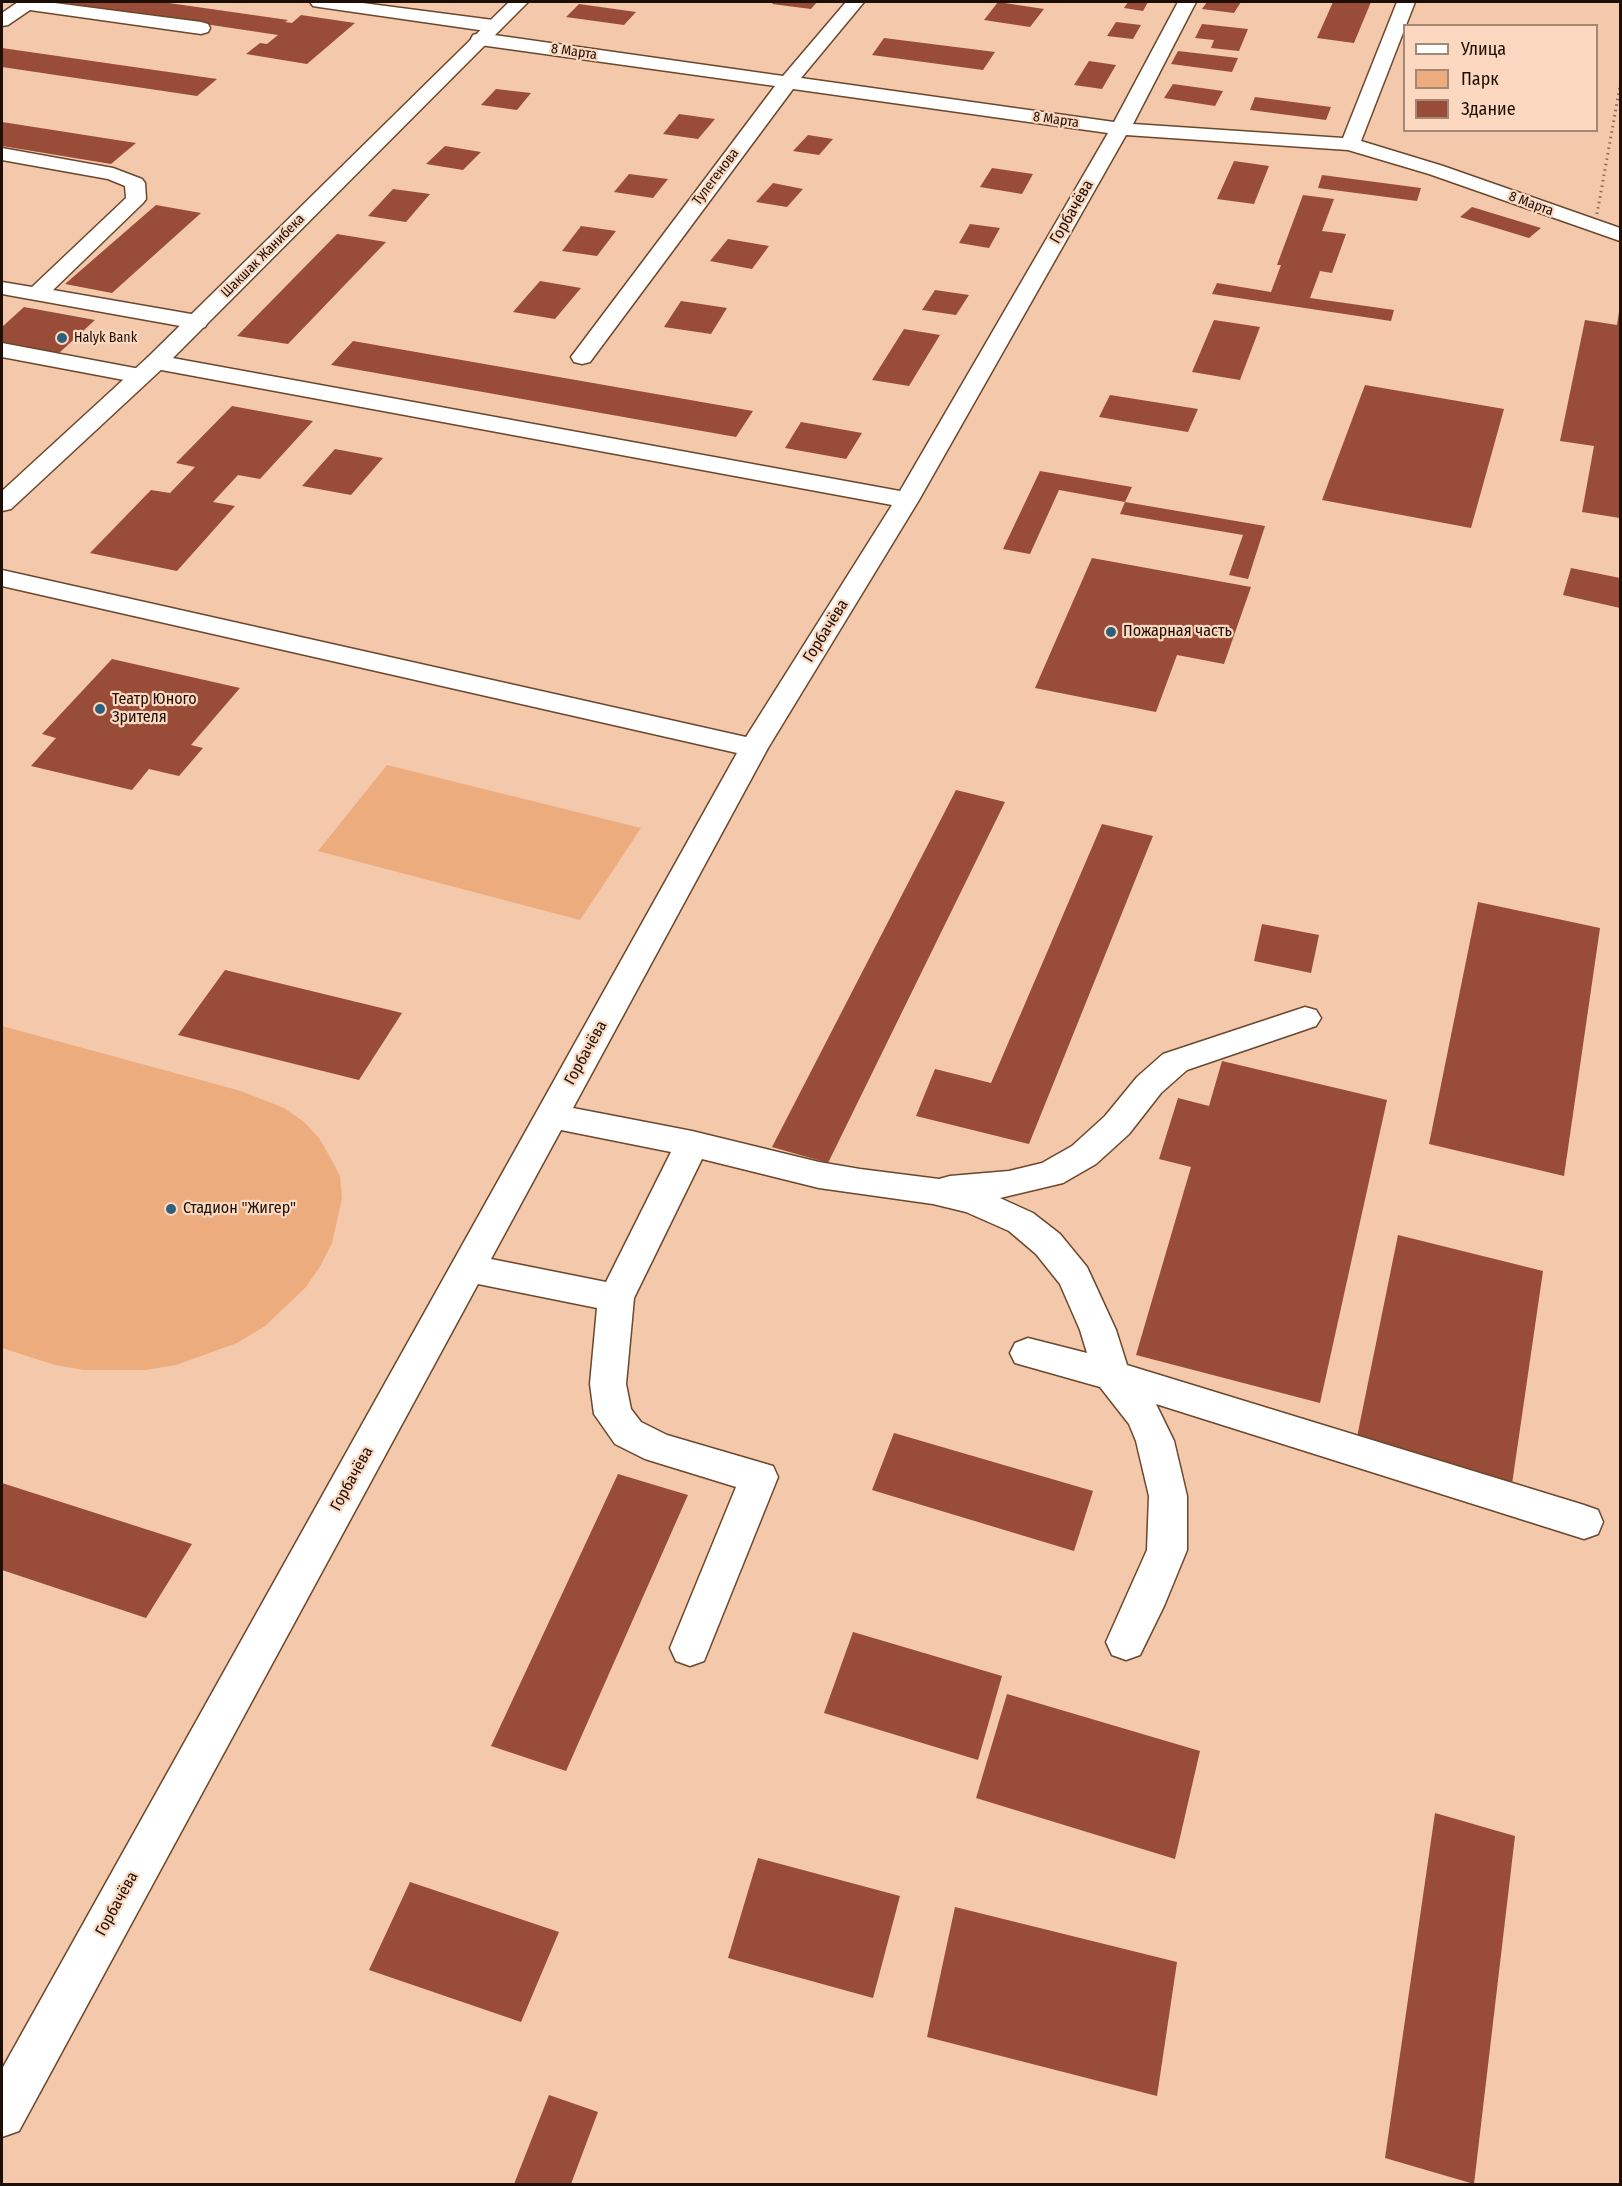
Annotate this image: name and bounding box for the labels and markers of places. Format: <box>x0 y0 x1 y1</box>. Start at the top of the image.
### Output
place label: Halyk Bank <box>74 330 137 346</box>
marker: Halyk Bank <box>55 331 69 345</box>
place label: Пожарная часть <box>1123 622 1232 642</box>
marker: Пожарная часть <box>1104 625 1118 639</box>
place label: Театр Юного Зрителя <box>112 690 197 728</box>
marker: Театр Юного Зрителя <box>93 702 107 716</box>
place label: Стадион "Жигер" <box>183 1199 296 1219</box>
marker: Стадион "Жигер" <box>164 1202 178 1216</box>

